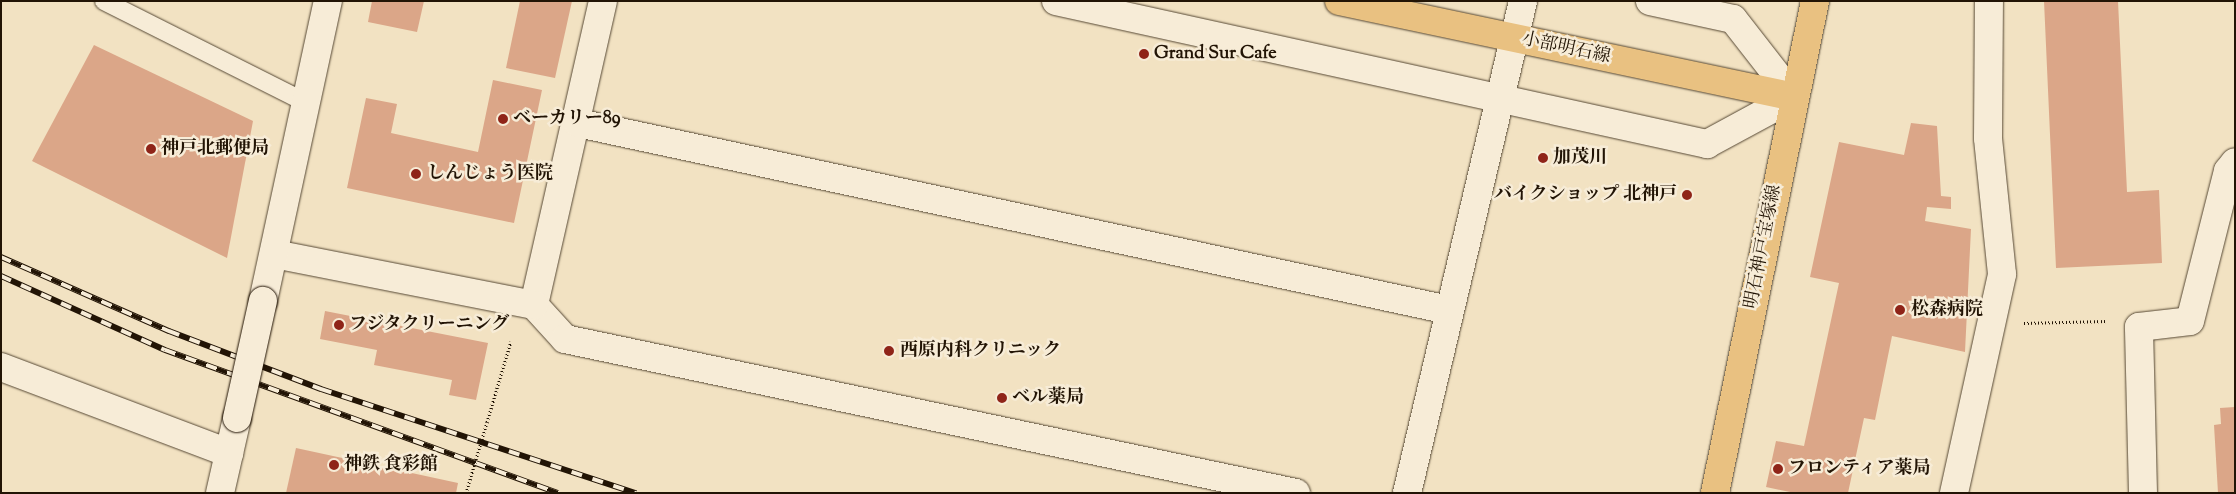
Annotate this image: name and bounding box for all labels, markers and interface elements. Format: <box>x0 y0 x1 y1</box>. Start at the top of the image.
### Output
street label: 小部明石線 <box>1520 29 1612 69</box>
place label: Grand Sur Cafe <box>1154 43 1277 65</box>
marker: Grand Sur Cafe <box>1138 48 1150 60</box>
place label: ベーカリー89 <box>513 108 621 130</box>
marker: ベーカリー89 <box>497 113 509 125</box>
place label: 神戸北郵便局 <box>161 138 269 160</box>
marker: 神戸北郵便局 <box>145 143 157 155</box>
place label: 加茂川 <box>1553 147 1607 169</box>
marker: 加茂川 <box>1537 152 1549 164</box>
place label: しんじょう医院 <box>427 163 553 185</box>
marker: しんじょう医院 <box>409 167 423 181</box>
street label: 明石神戸宝塚線 <box>1741 183 1787 311</box>
place label: バイクショップ 北神戸 <box>1493 184 1677 206</box>
marker: バイクショップ 北神戸 <box>1681 189 1693 201</box>
place label: 松森病院 <box>1911 299 1983 321</box>
marker: 松森病院 <box>1893 303 1907 317</box>
place label: フジタクリーニング <box>349 314 511 336</box>
marker: フジタクリーニング <box>333 319 345 331</box>
place label: 西原内科クリニック <box>900 340 1062 362</box>
marker: 西原内科クリニック <box>882 344 896 358</box>
place label: ベル薬局 <box>1012 387 1084 409</box>
marker: ベル薬局 <box>996 392 1008 404</box>
place label: 神鉄 食彩館 <box>344 454 438 476</box>
place label: フロンティア薬局 <box>1788 458 1932 480</box>
marker: 神鉄 食彩館 <box>328 459 340 471</box>
marker: フロンティア薬局 <box>1772 463 1784 475</box>

